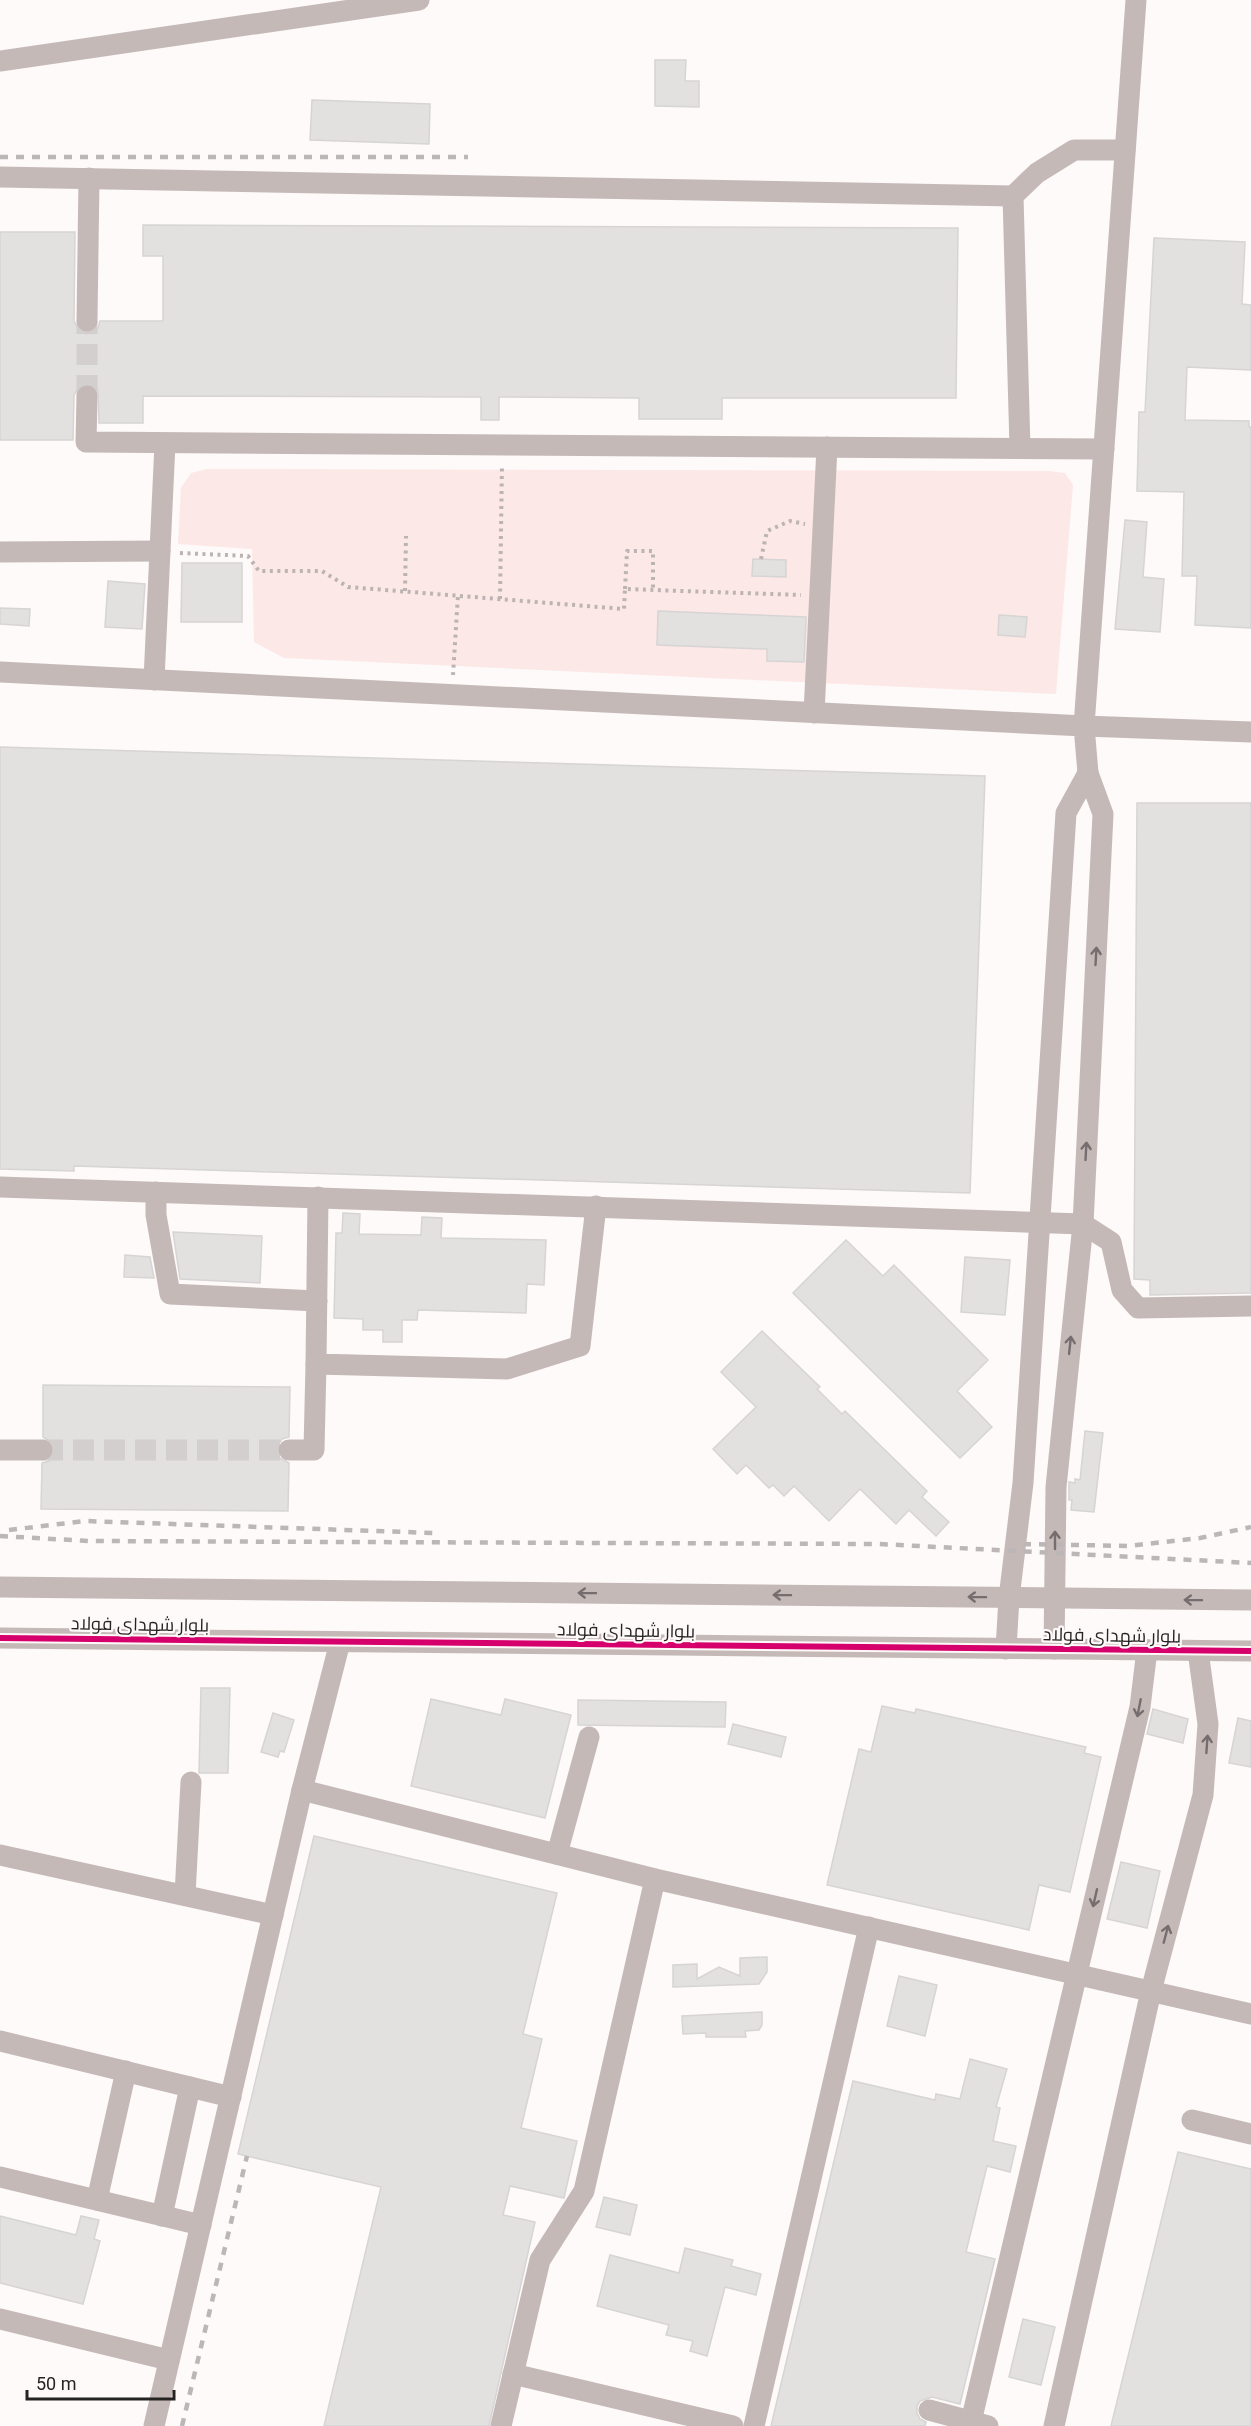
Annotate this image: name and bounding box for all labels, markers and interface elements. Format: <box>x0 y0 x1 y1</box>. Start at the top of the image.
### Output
one-way arrow <box>1091 947 1102 967</box>
one-way arrow <box>1081 1142 1092 1162</box>
one-way arrow <box>1065 1336 1076 1356</box>
one-way arrow <box>1050 1530 1061 1550</box>
one-way arrow <box>577 1587 597 1599</box>
one-way arrow <box>772 1589 792 1601</box>
one-way arrow <box>967 1591 987 1603</box>
one-way arrow <box>1183 1594 1203 1606</box>
street label: بلوار شهدای فولاد <box>71 1612 209 1637</box>
street label: بلوار شهدای فولاد <box>557 1618 695 1643</box>
street label: بلوار شهدای فولاد <box>1043 1623 1181 1648</box>
one-way arrow <box>1133 1698 1144 1718</box>
one-way arrow <box>1202 1735 1213 1755</box>
one-way arrow <box>1088 1888 1100 1907</box>
one-way arrow <box>1161 1925 1173 1944</box>
scale bar <box>27 2363 174 2401</box>
text: 50 m <box>36 2373 76 2394</box>

